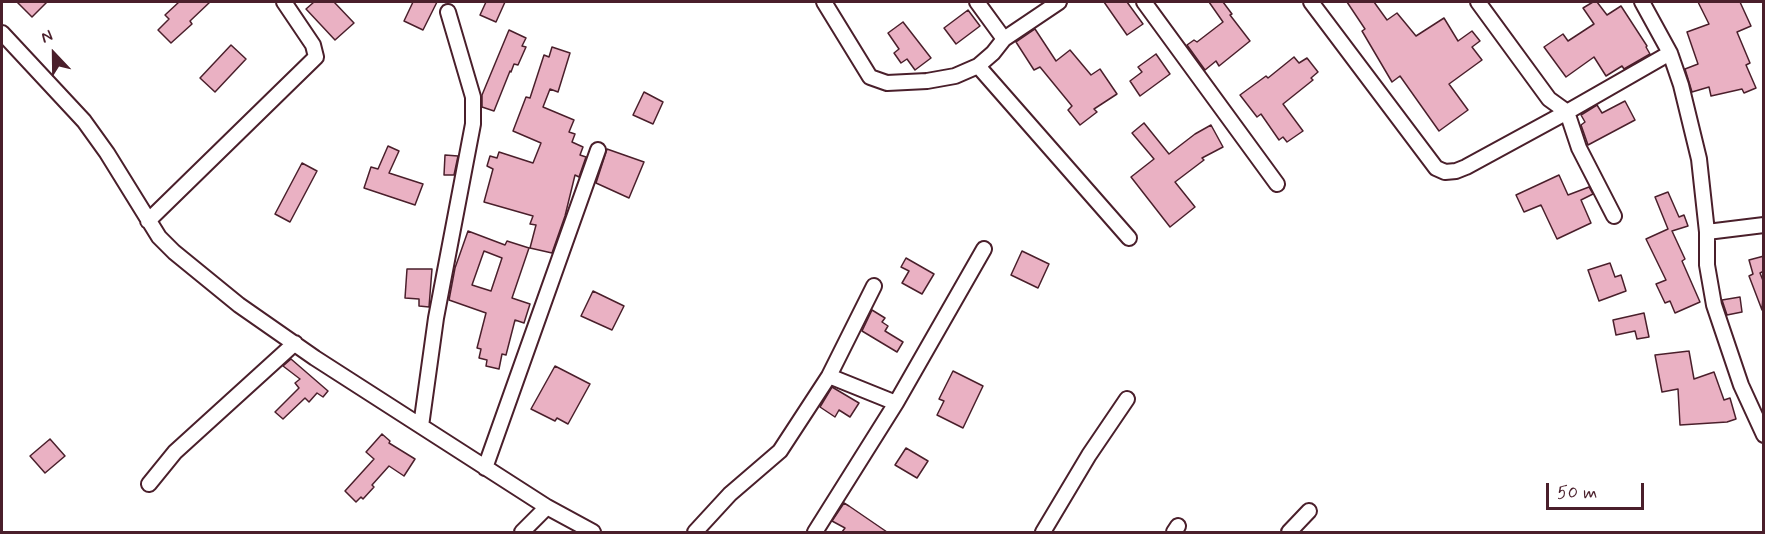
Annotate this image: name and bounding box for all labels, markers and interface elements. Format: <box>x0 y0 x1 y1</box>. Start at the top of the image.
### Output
north arrow <box>24 24 84 84</box>
text: N <box>38 25 56 49</box>
scale bar <box>1549 471 1646 509</box>
text: 50 m <box>1557 481 1597 505</box>

